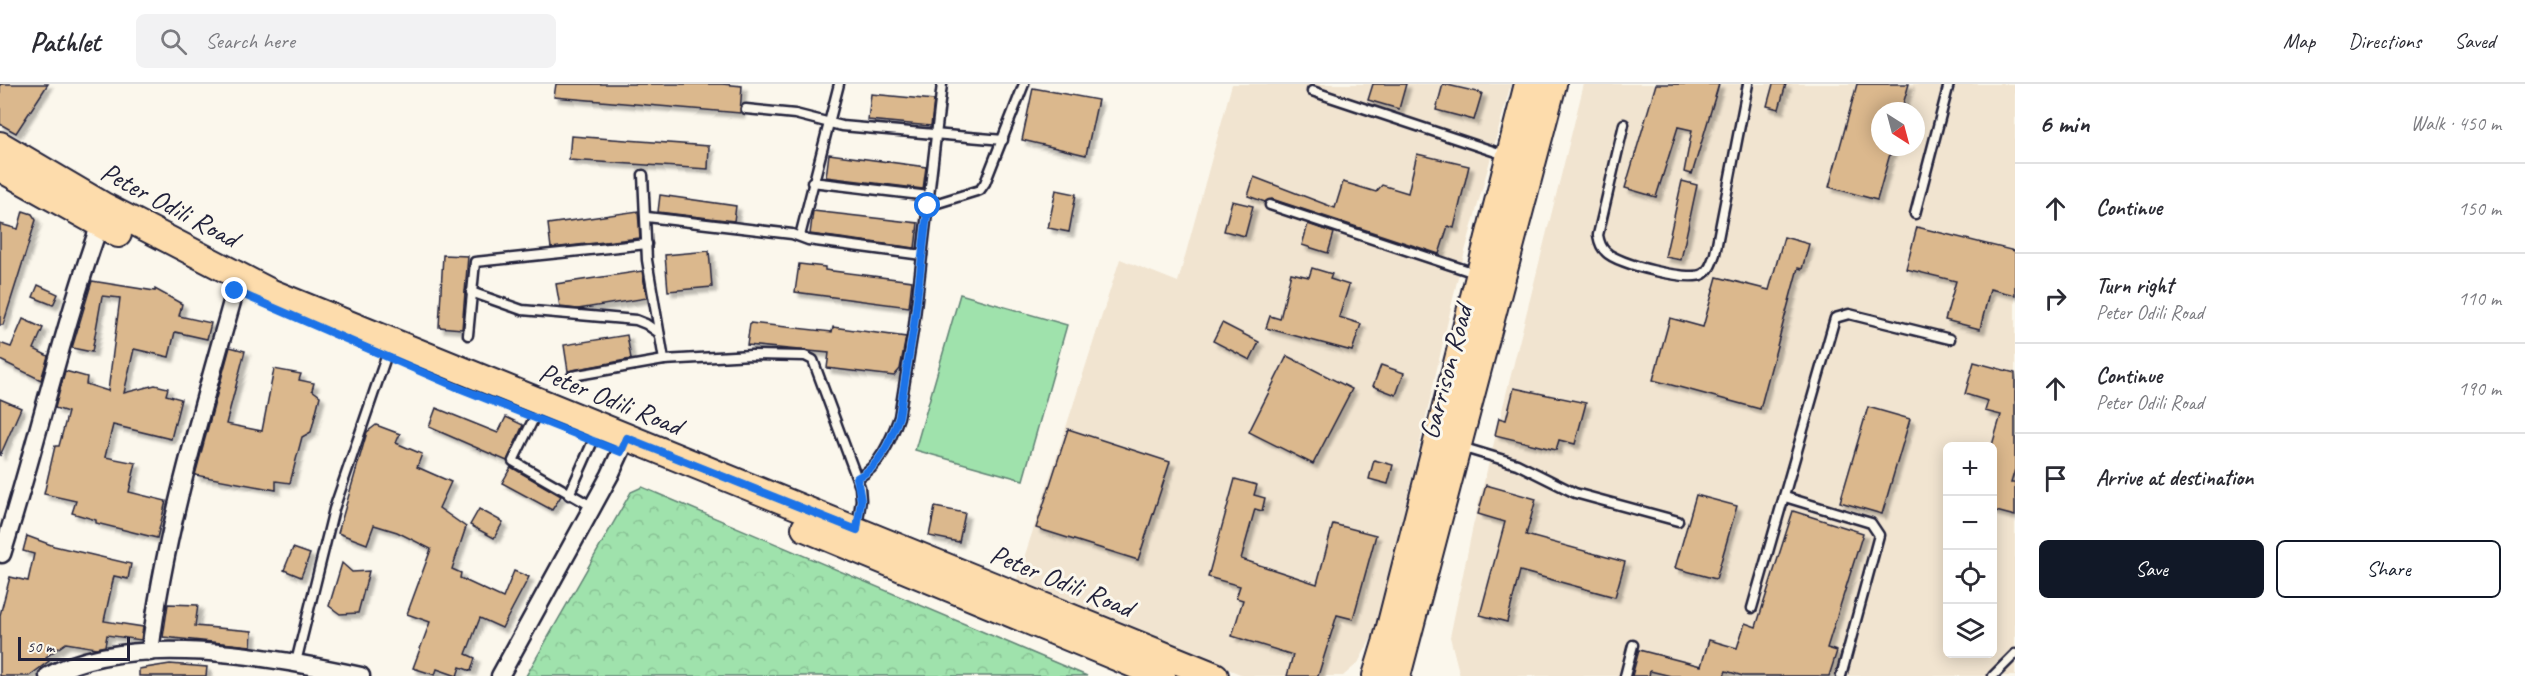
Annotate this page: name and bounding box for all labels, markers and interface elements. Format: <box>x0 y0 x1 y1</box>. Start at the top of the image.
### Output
search box <box>136 14 556 68</box>
text: Pathlet <box>30 24 100 59</box>
icon: search <box>157 25 190 58</box>
text: Search here <box>205 27 295 55</box>
text: Map <box>2283 28 2315 54</box>
text: Directions <box>2348 28 2421 54</box>
text: Saved <box>2454 28 2495 54</box>
north arrow <box>1871 102 1925 156</box>
text: 6 min <box>2039 107 2089 140</box>
text: Walk · 450 m <box>2411 111 2501 136</box>
street label: Peter Odili Road <box>95 154 248 257</box>
route start <box>914 192 940 218</box>
icon: ahead <box>2039 192 2072 225</box>
text: Continue <box>2096 194 2162 222</box>
text: 150 m <box>2458 196 2501 221</box>
text: Turn right <box>2096 272 2173 300</box>
route end <box>221 277 247 303</box>
icon: right <box>2039 282 2072 315</box>
text: 110 m <box>2458 286 2501 311</box>
street label: Garrison Road <box>1411 298 1481 443</box>
text: Peter Odili Road <box>2096 300 2204 325</box>
street label: Peter Odili Road <box>534 354 691 444</box>
text: Continue <box>2096 362 2162 390</box>
icon: ahead <box>2039 372 2072 405</box>
text: 190 m <box>2458 376 2501 401</box>
text: Peter Odili Road <box>2096 390 2204 415</box>
map controls <box>1943 442 1997 658</box>
button: + <box>1943 442 1997 496</box>
icon: arrive <box>2039 462 2072 495</box>
text: Arrive at destination <box>2096 464 2253 492</box>
button: − <box>1943 496 1997 550</box>
street label: Peter Odili Road <box>985 536 1142 626</box>
button: Save <box>2039 540 2264 598</box>
button: Share <box>2276 540 2501 598</box>
button: locate <box>1943 550 1997 604</box>
button: layers <box>1943 604 1997 658</box>
scale bar <box>18 634 130 662</box>
text: 50 m <box>27 637 54 657</box>

